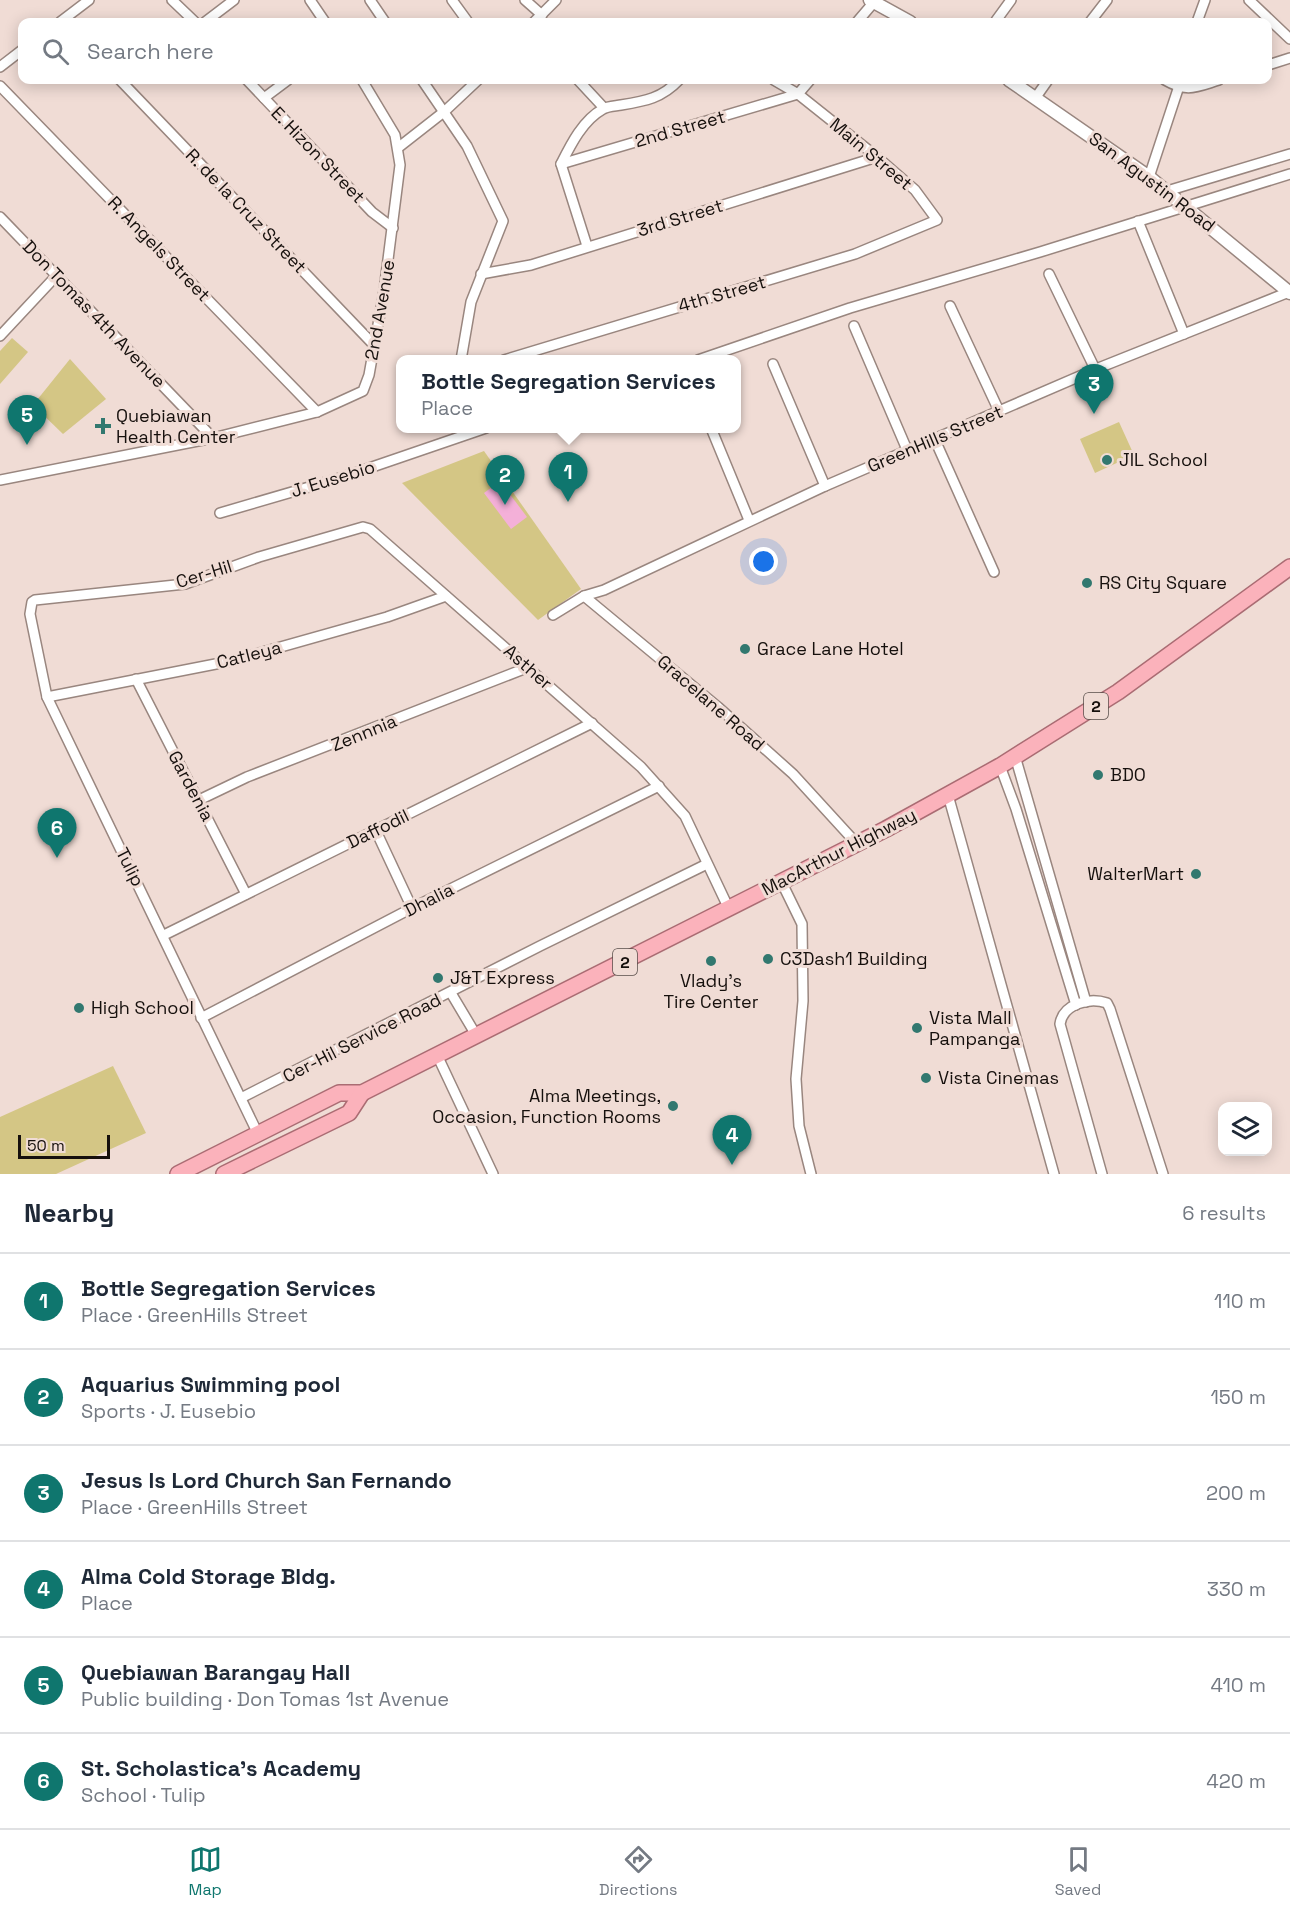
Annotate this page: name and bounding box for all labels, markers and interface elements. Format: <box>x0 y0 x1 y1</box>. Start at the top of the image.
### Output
search box <box>18 18 1272 84</box>
icon: search <box>39 35 72 68</box>
text: Search here <box>87 37 214 65</box>
street label: E. Hizon Street <box>266 101 370 208</box>
street label: 2nd Street <box>632 105 728 152</box>
street label: Main Street <box>825 112 917 195</box>
street label: San Agustin Road <box>1084 127 1220 237</box>
street label: R. de la Cruz Street <box>181 143 312 278</box>
street label: R. Angels Street <box>103 191 216 306</box>
street label: 3rd Street <box>634 194 726 241</box>
street label: Don Tomas 4th Avenue <box>18 235 171 392</box>
street label: 2nd Avenue <box>359 258 400 362</box>
street label: 4th Street <box>675 270 768 317</box>
popup <box>396 355 741 433</box>
pin: 3 <box>1074 364 1114 414</box>
text: Bottle Segregation Services <box>421 367 716 395</box>
text: Place <box>421 395 473 421</box>
pin: 5 <box>8 396 46 445</box>
street label: GreenHills Street <box>864 400 1006 477</box>
place label: Quebiawan Health Center <box>116 404 236 448</box>
marker: Quebiawan Health Center <box>94 417 112 435</box>
place label: JIL School <box>1119 448 1208 471</box>
pin: 1 <box>548 452 588 502</box>
marker: JIL School <box>1100 453 1114 467</box>
street label: J. Eusebio <box>288 455 378 502</box>
pin: 2 <box>486 456 524 505</box>
your location <box>749 547 778 576</box>
street label: Cer-Hil <box>173 554 235 593</box>
place label: RS City Square <box>1099 571 1227 594</box>
marker: RS City Square <box>1080 576 1094 590</box>
street label: Catleya <box>214 635 284 674</box>
place label: Grace Lane Hotel <box>757 637 904 660</box>
street label: Asther <box>499 639 558 694</box>
marker: Grace Lane Hotel <box>738 642 752 656</box>
street label: Gracelane Road <box>653 650 770 756</box>
road number: 2 <box>1084 693 1108 719</box>
street label: Zennnia <box>328 709 400 756</box>
street label: Gardenia <box>163 746 220 825</box>
place label: BDO <box>1110 763 1146 786</box>
marker: BDO <box>1091 768 1105 782</box>
street label: MacArthur Highway <box>758 803 920 900</box>
street label: Daffodil <box>343 804 413 853</box>
pin: 6 <box>38 808 76 858</box>
street label: Tulip <box>111 843 150 890</box>
place label: WalterMart <box>1087 862 1184 885</box>
marker: WalterMart <box>1189 867 1203 881</box>
street label: Dhalia <box>400 877 457 922</box>
place label: C3Dash1 Building <box>780 947 928 970</box>
road number: 2 <box>613 949 637 975</box>
marker: C3Dash1 Building <box>761 952 775 966</box>
marker: Vlady's Tire Center <box>704 954 718 968</box>
place label: J&T Express <box>450 966 555 989</box>
place label: Vlady's Tire Center <box>664 969 759 1013</box>
marker: J&T Express <box>431 971 445 985</box>
street label: Cer-Hil Service Road <box>279 988 445 1087</box>
place label: High School <box>91 996 194 1019</box>
marker: High School <box>72 1001 86 1015</box>
place label: Vista Mall Pampanga <box>929 1006 1020 1050</box>
marker: Vista Mall Pampanga <box>910 1021 924 1035</box>
place label: Vista Cinemas <box>938 1066 1059 1089</box>
marker: Vista Cinemas <box>919 1071 933 1085</box>
place label: Alma Meetings, Occasion, Function Rooms <box>432 1084 661 1128</box>
marker: Alma Meetings, Occasion, Function Rooms <box>666 1099 680 1113</box>
map controls <box>1218 1102 1272 1156</box>
button: layers <box>1218 1102 1272 1156</box>
pin: 4 <box>712 1116 752 1165</box>
scale bar <box>18 1132 110 1160</box>
text: 50 m <box>27 1135 65 1156</box>
text: Nearby <box>24 1196 114 1230</box>
text: 6 results <box>1182 1200 1266 1226</box>
text: Bottle Segregation Services <box>81 1274 376 1302</box>
text: 1 <box>39 1288 48 1314</box>
text: 110 m <box>1214 1288 1266 1314</box>
text: Place · GreenHills Street <box>81 1302 308 1328</box>
text: Aquarius Swimming pool <box>81 1370 340 1398</box>
text: 2 <box>38 1384 49 1410</box>
text: 150 m <box>1211 1384 1266 1410</box>
text: Sports · J. Eusebio <box>81 1398 256 1424</box>
text: Jesus Is Lord Church San Fernando <box>81 1466 452 1494</box>
text: 3 <box>37 1480 50 1506</box>
text: 200 m <box>1206 1480 1266 1506</box>
text: Place · GreenHills Street <box>81 1494 308 1520</box>
text: Alma Cold Storage Bldg. <box>81 1562 336 1590</box>
text: 4 <box>37 1576 50 1602</box>
text: 330 m <box>1207 1576 1266 1602</box>
text: Place <box>81 1590 133 1616</box>
text: Quebiawan Barangay Hall <box>81 1658 350 1686</box>
text: 5 <box>38 1672 50 1698</box>
text: 410 m <box>1210 1672 1266 1698</box>
text: Public building · Don Tomas 1st Avenue <box>81 1686 449 1712</box>
text: St. Scholastica's Academy <box>81 1754 361 1782</box>
text: 6 <box>37 1768 50 1794</box>
text: 420 m <box>1206 1768 1266 1794</box>
text: School · Tulip <box>81 1782 206 1808</box>
tab: Map <box>189 1843 222 1900</box>
tab: Directions <box>599 1843 678 1900</box>
tab: Saved <box>1055 1843 1101 1900</box>

